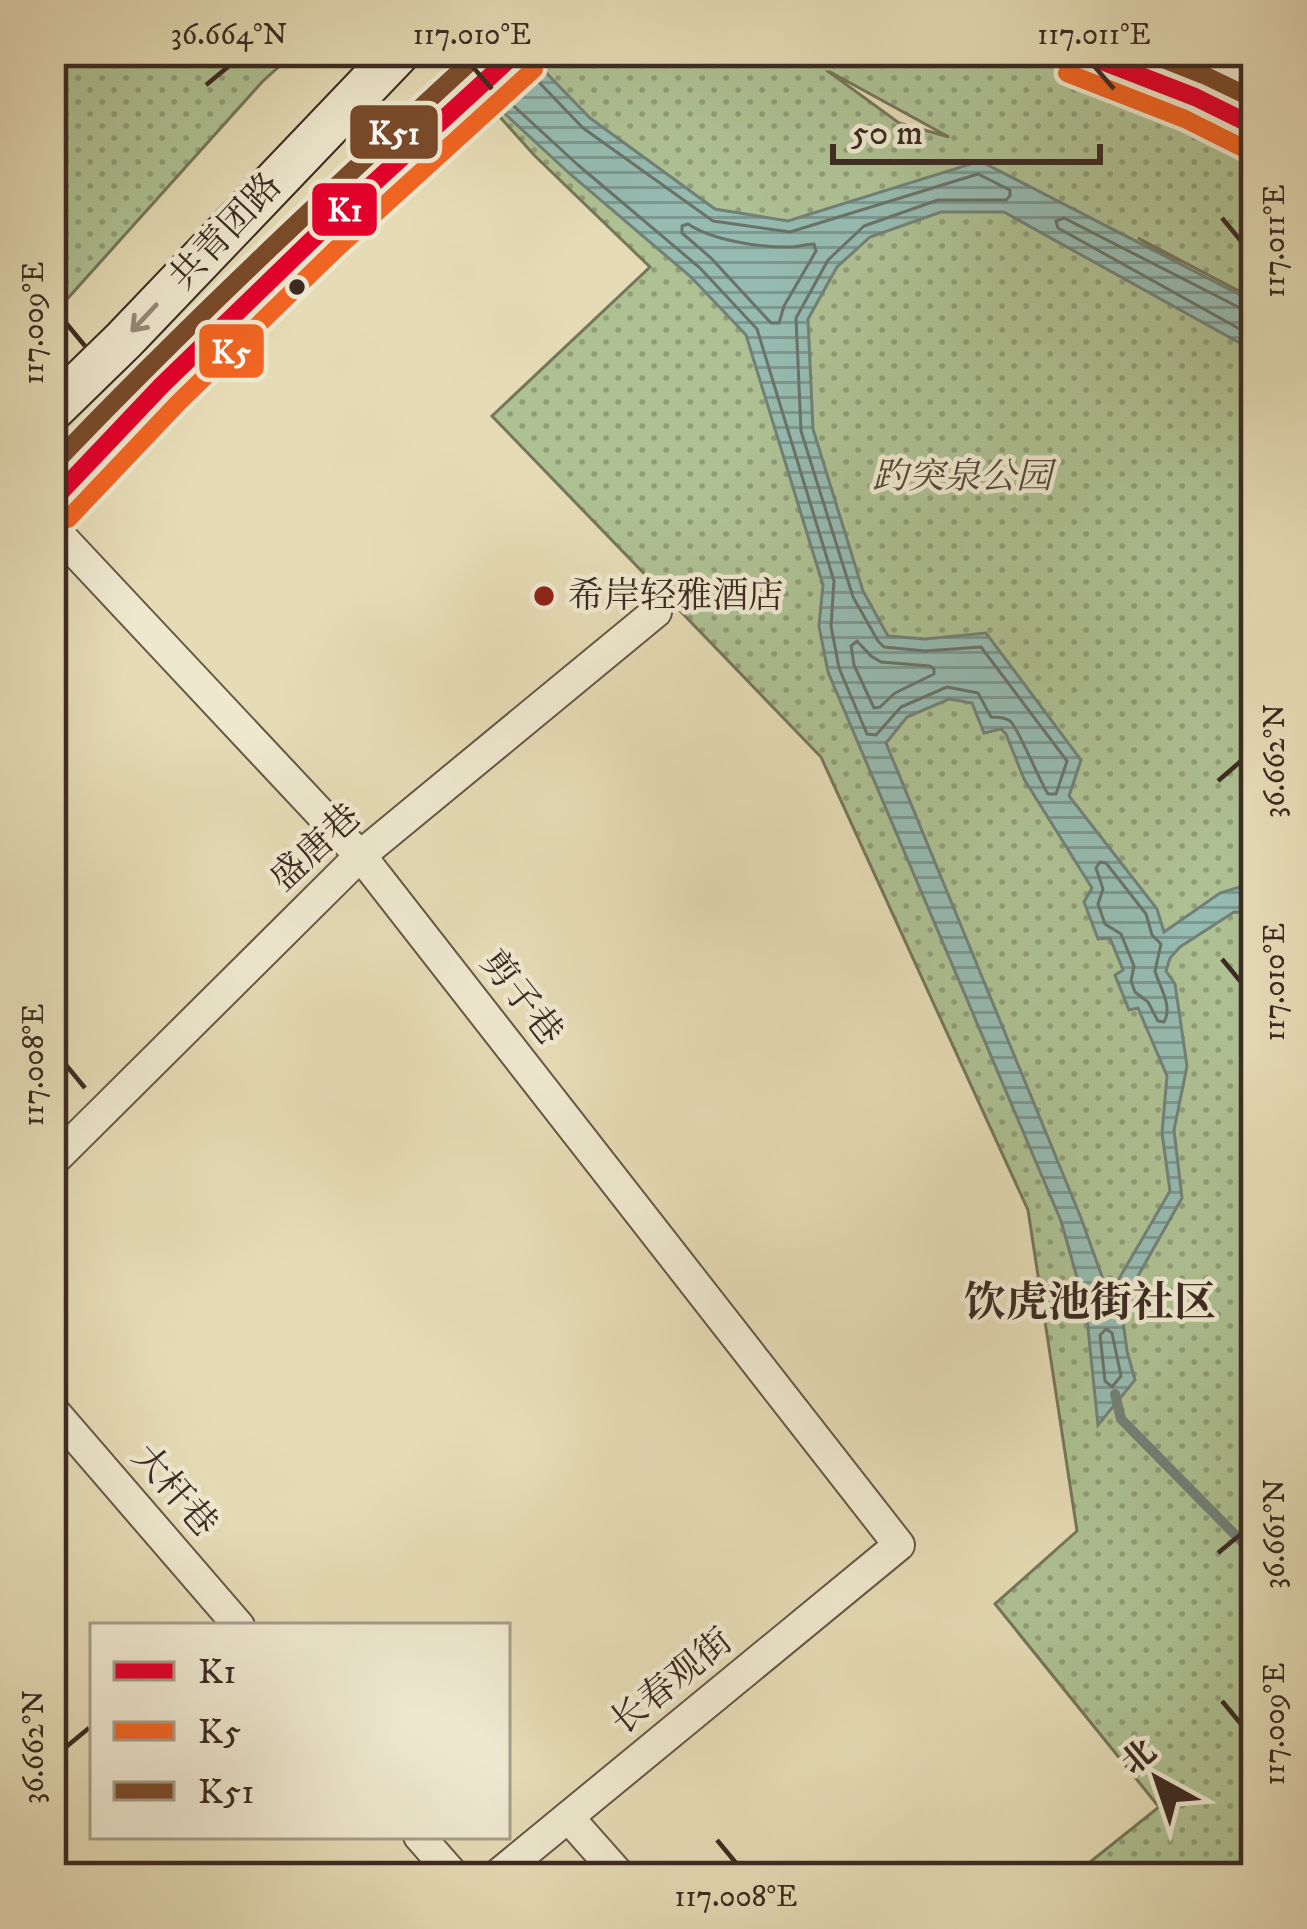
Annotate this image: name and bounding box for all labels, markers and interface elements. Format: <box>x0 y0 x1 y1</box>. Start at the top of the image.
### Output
text: 36.664°N <box>171 17 287 54</box>
text: 117.010°E <box>413 17 531 54</box>
text: 117.011°E <box>1037 17 1151 54</box>
scale bar <box>833 90 1100 164</box>
line badge: K51 <box>348 103 440 161</box>
text: 50 m <box>851 111 923 156</box>
text: K51 <box>368 114 420 155</box>
street label: 共青团路 <box>160 164 292 300</box>
line badge: K1 <box>310 181 379 238</box>
text: 117.011°E <box>1257 184 1294 298</box>
text: K1 <box>327 191 363 232</box>
text: 117.009°E <box>16 262 53 384</box>
unlabelled marker <box>286 276 308 298</box>
one-way arrow <box>131 303 159 332</box>
line badge: K5 <box>197 322 266 380</box>
text: K5 <box>211 333 251 374</box>
park label: 趵突泉公园 <box>872 455 1057 500</box>
place label: 希岸轻雅酒店 <box>568 574 784 619</box>
marker: 希岸轻雅酒店 <box>531 583 557 609</box>
text: 36.662°N <box>1257 704 1294 818</box>
street label: 盛唐巷 <box>261 795 371 901</box>
text: 117.010°E <box>1257 923 1294 1041</box>
street label: 剪子巷 <box>470 942 572 1054</box>
text: 117.008°E <box>16 1004 53 1126</box>
district label: 饮虎池街社区 <box>964 1278 1216 1330</box>
street label: 大杆巷 <box>122 1435 226 1547</box>
text: 36.661°N <box>1257 1479 1294 1589</box>
street label: 长春观街 <box>602 1619 742 1745</box>
legend <box>90 1623 510 1839</box>
text: K1 <box>198 1650 237 1695</box>
text: 117.009°E <box>1257 1663 1294 1785</box>
text: 36.662°N <box>16 1690 53 1804</box>
text: K5 <box>198 1710 241 1755</box>
north arrow <box>1097 1719 1217 1839</box>
text: 北 <box>1114 1732 1165 1784</box>
text: K51 <box>198 1770 254 1815</box>
text: 117.008°E <box>675 1879 797 1916</box>

